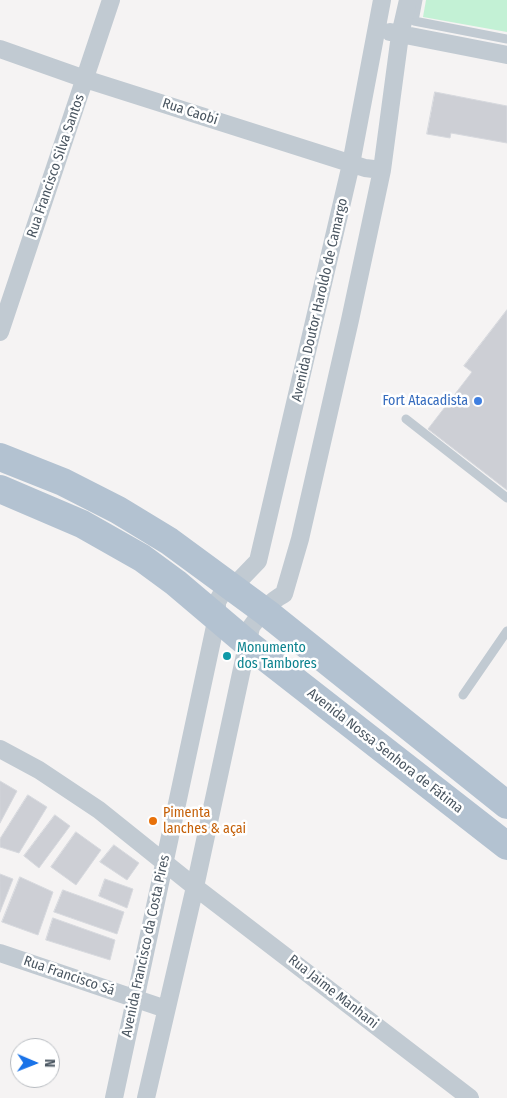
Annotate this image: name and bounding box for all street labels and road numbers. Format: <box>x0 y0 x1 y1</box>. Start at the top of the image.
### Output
street label: Rua Francisco Silva Santos <box>24 92 88 240</box>
street label: Rua Caobi <box>160 95 220 129</box>
street label: Avenida Doutor Haroldo de Camargo <box>288 197 352 403</box>
street label: Avenida Nossa Senhora de Fátima <box>304 685 466 817</box>
street label: Avenida Francisco da Costa Pires <box>118 853 174 1039</box>
street label: Rua Jaime Manhani <box>285 952 381 1032</box>
street label: Rua Francisco Sá <box>21 953 117 999</box>

